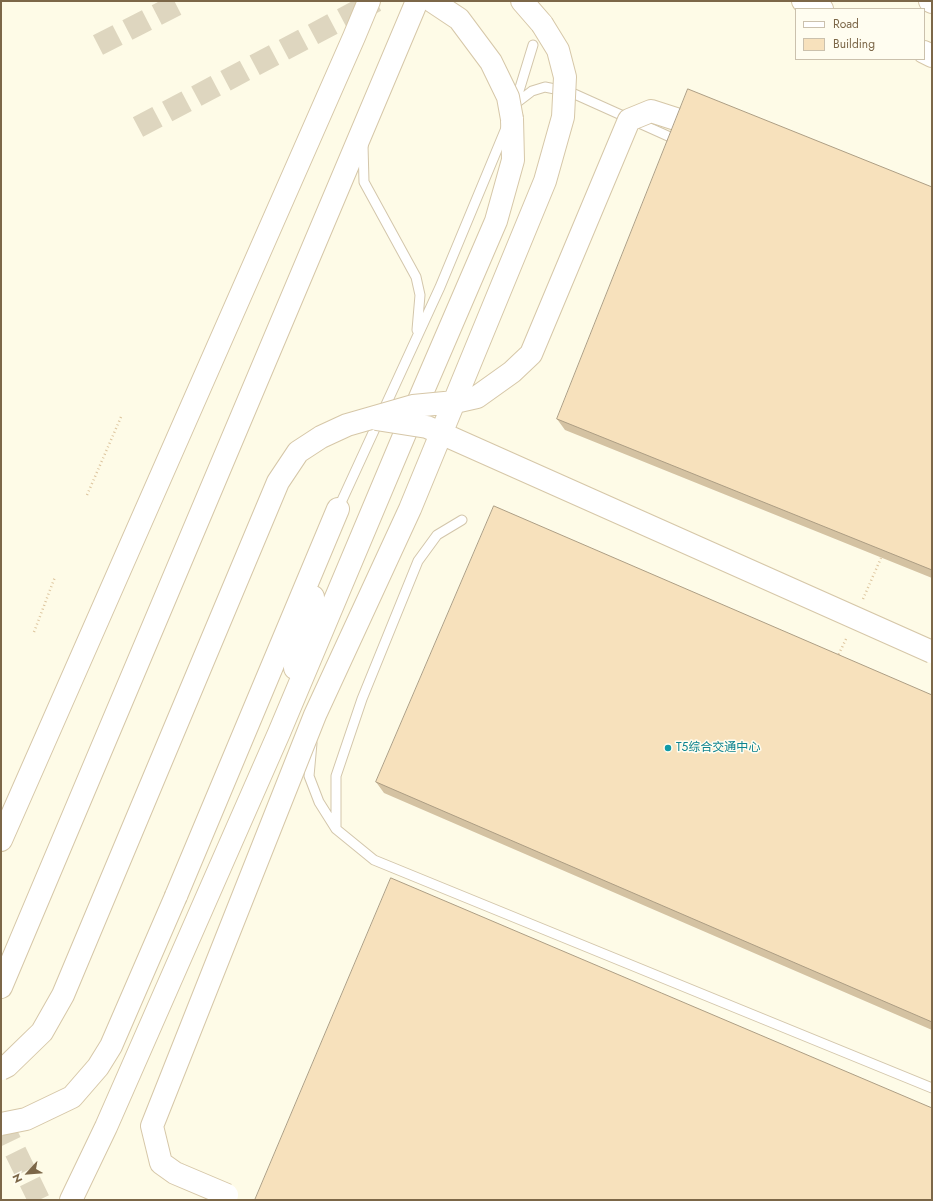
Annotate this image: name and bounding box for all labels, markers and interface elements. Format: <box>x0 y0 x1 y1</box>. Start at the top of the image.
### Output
legend <box>795 8 925 60</box>
text: Road <box>833 15 859 33</box>
text: Building <box>833 35 875 53</box>
place label: T5综合交通中心 <box>676 741 760 755</box>
marker: T5综合交通中心 <box>663 743 673 753</box>
north arrow <box>8 1153 48 1193</box>
text: N <box>8 1171 26 1186</box>

